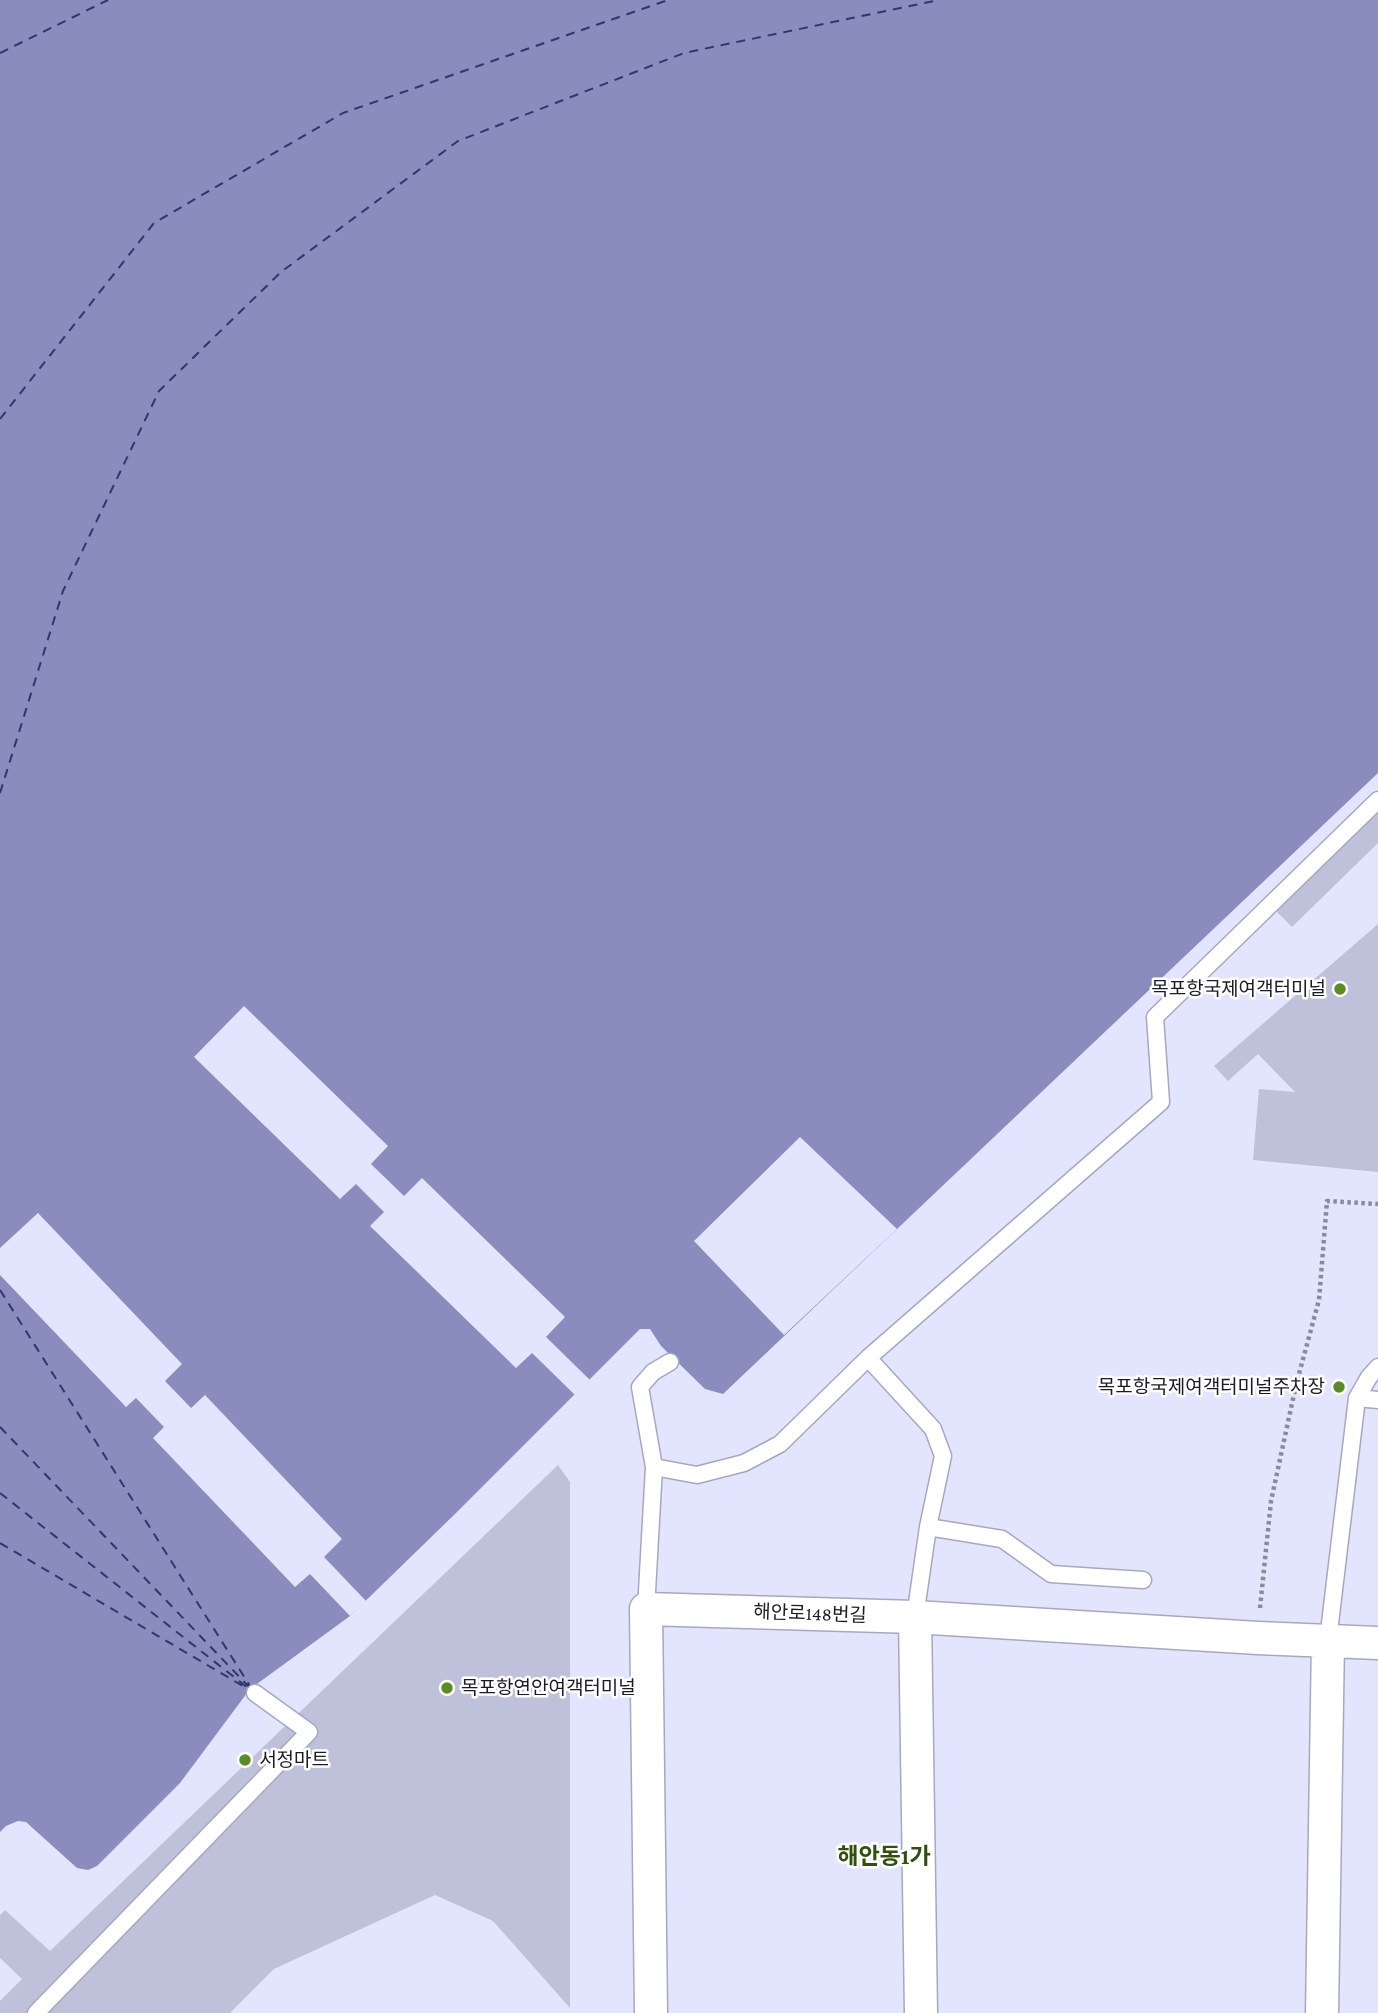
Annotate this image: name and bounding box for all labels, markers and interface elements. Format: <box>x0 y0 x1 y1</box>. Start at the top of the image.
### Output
place label: 목포항국제여객터미널 <box>1151 978 1326 1000</box>
marker: 목포항국제여객터미널 <box>1332 981 1348 997</box>
place label: 목포항국제여객터미널주차장 <box>1098 1376 1325 1398</box>
marker: 목포항국제여객터미널주차장 <box>1331 1379 1347 1395</box>
street label: 해안로148번길 <box>753 1601 867 1627</box>
place label: 목포항연안여객터미널 <box>461 1677 636 1699</box>
marker: 목포항연안여객터미널 <box>439 1680 455 1696</box>
place label: 서정마트 <box>259 1749 329 1771</box>
marker: 서정마트 <box>237 1752 253 1768</box>
district label: 해안동1가 <box>837 1843 931 1871</box>

